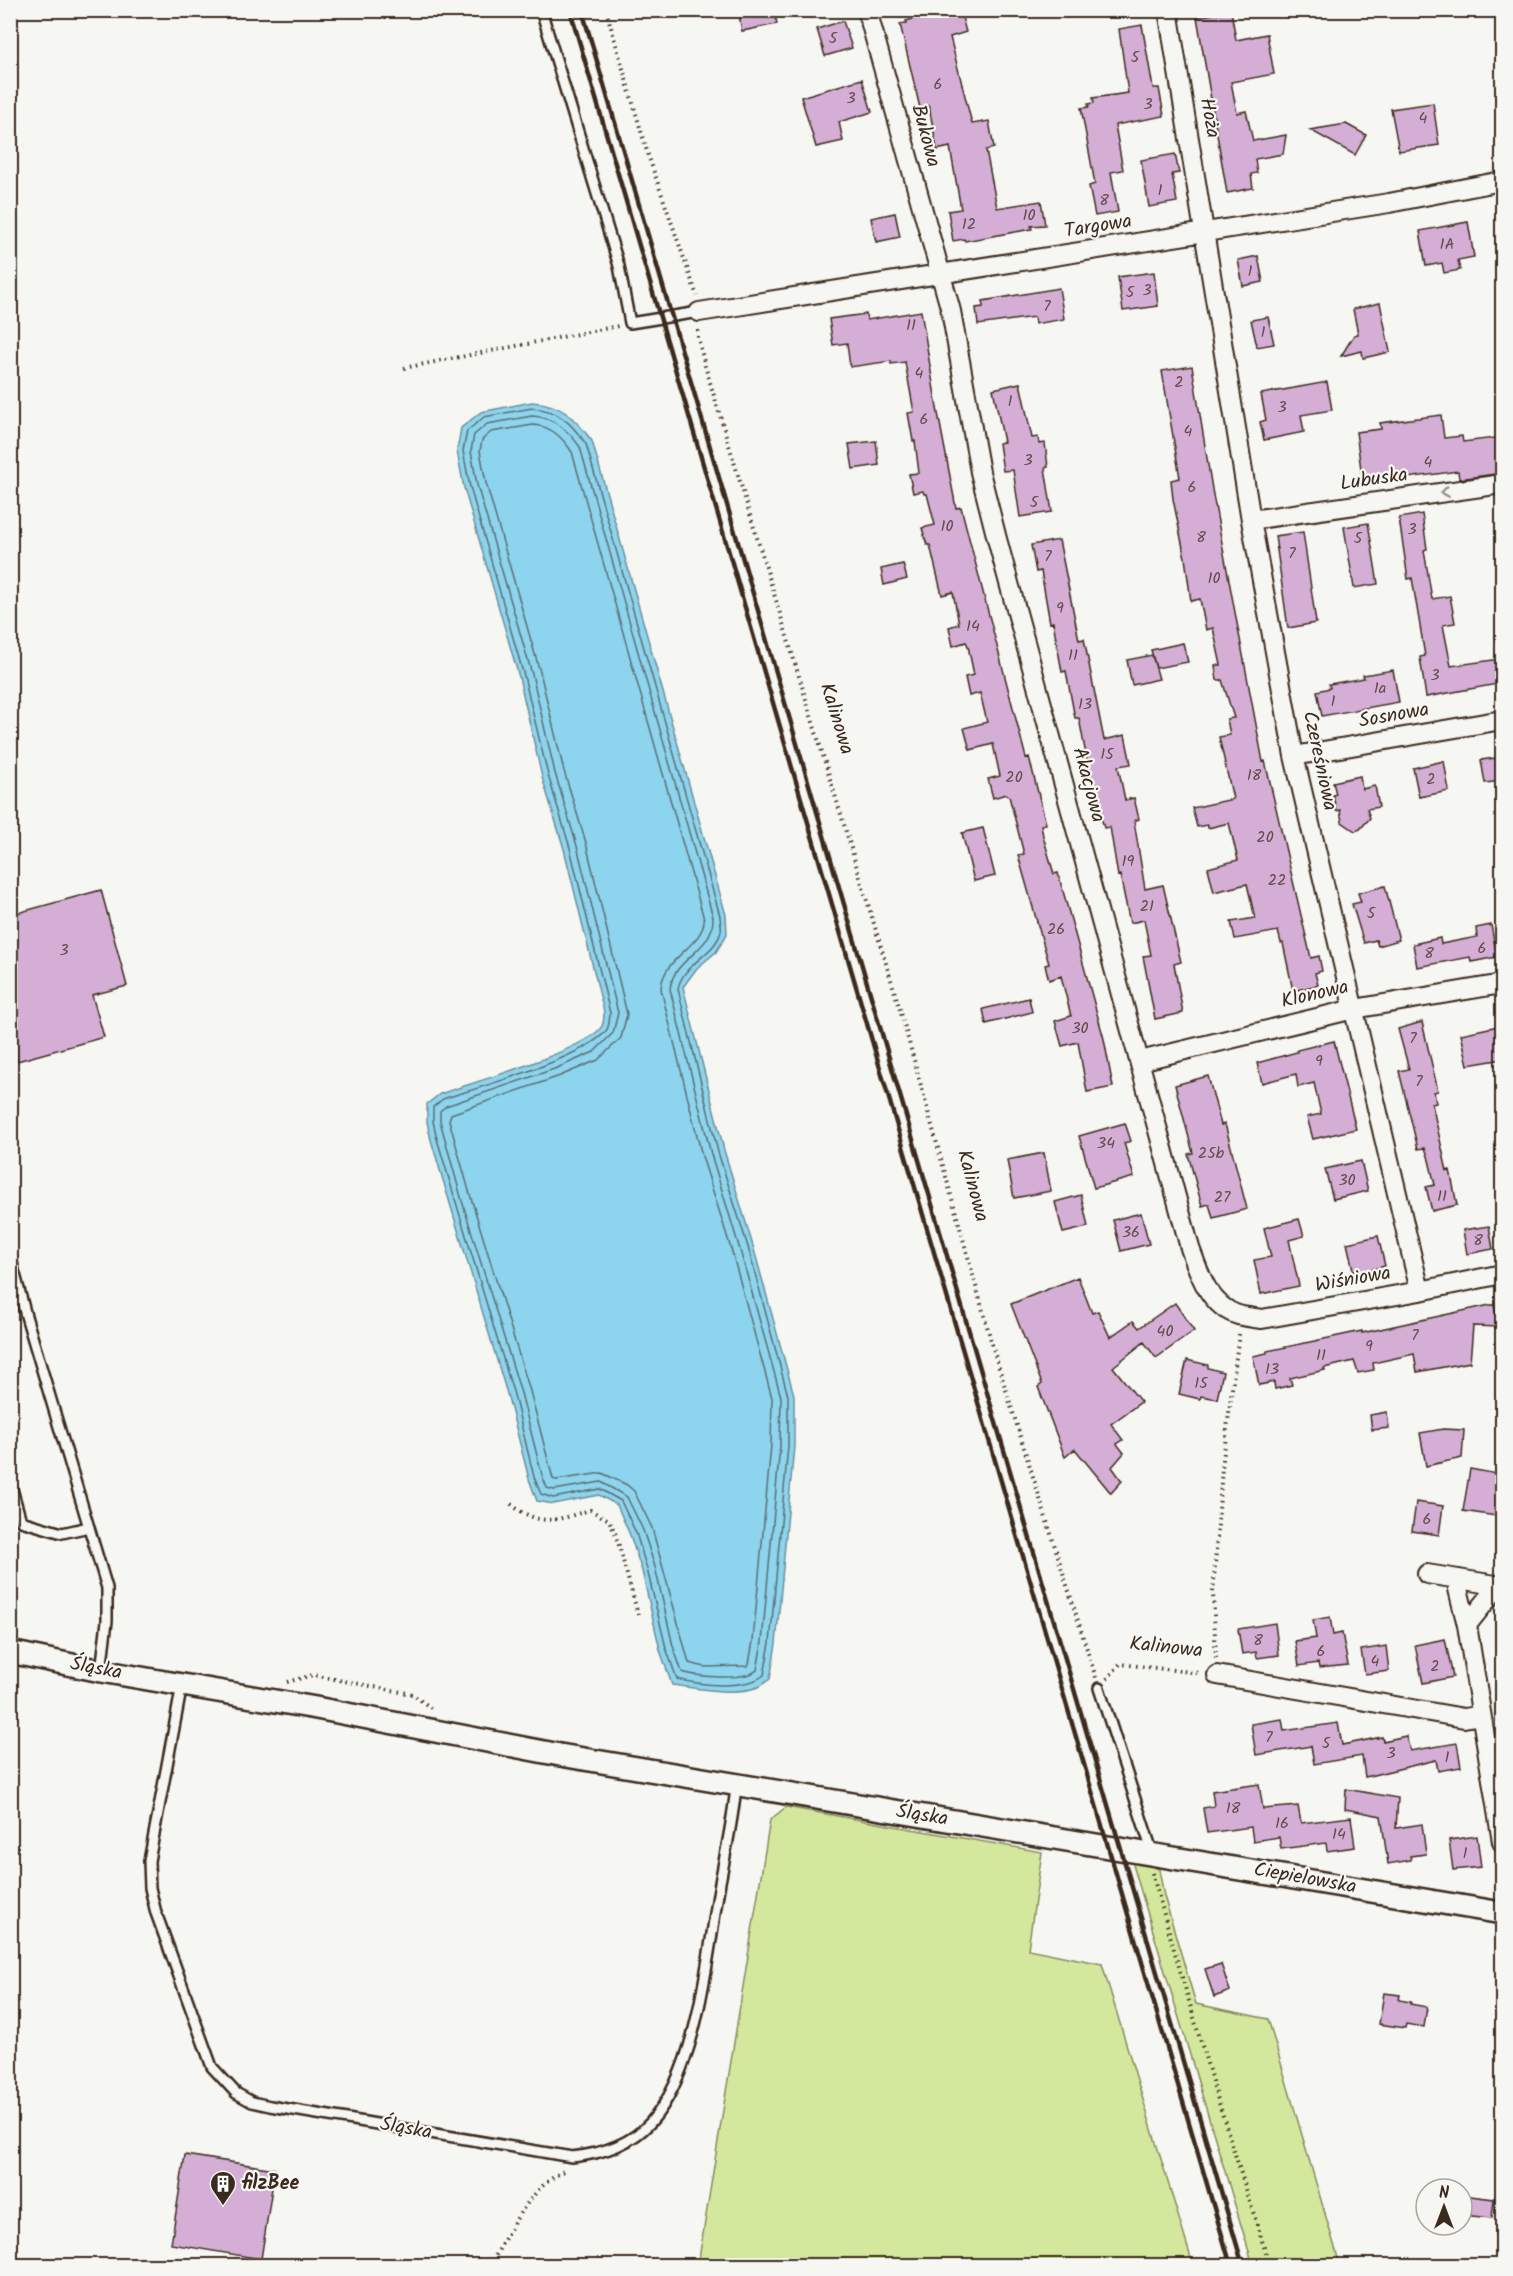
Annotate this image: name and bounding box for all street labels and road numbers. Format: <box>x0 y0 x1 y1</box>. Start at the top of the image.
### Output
street label: Hoża <box>1190 95 1228 141</box>
street label: Bukowa <box>901 101 949 171</box>
street label: Targowa <box>1062 206 1134 248</box>
street label: Lubuska <box>1338 459 1410 501</box>
street label: Kalinowa <box>810 679 862 759</box>
street label: Sosnowa <box>1356 694 1432 738</box>
street label: Czereśniowa <box>1293 708 1345 814</box>
street label: Akacjowa <box>1063 744 1113 826</box>
street label: Klonowa <box>1278 972 1352 1018</box>
street label: Kalinowa <box>947 1146 997 1226</box>
street label: Wiśniowa <box>1313 1258 1393 1302</box>
street label: Kalinowa <box>1128 1628 1204 1668</box>
street label: Śląska <box>67 1648 125 1690</box>
street label: Śląska <box>894 1796 950 1836</box>
street label: Ciepielowska <box>1251 1854 1359 1904</box>
street label: Śląska <box>378 2109 434 2149</box>

